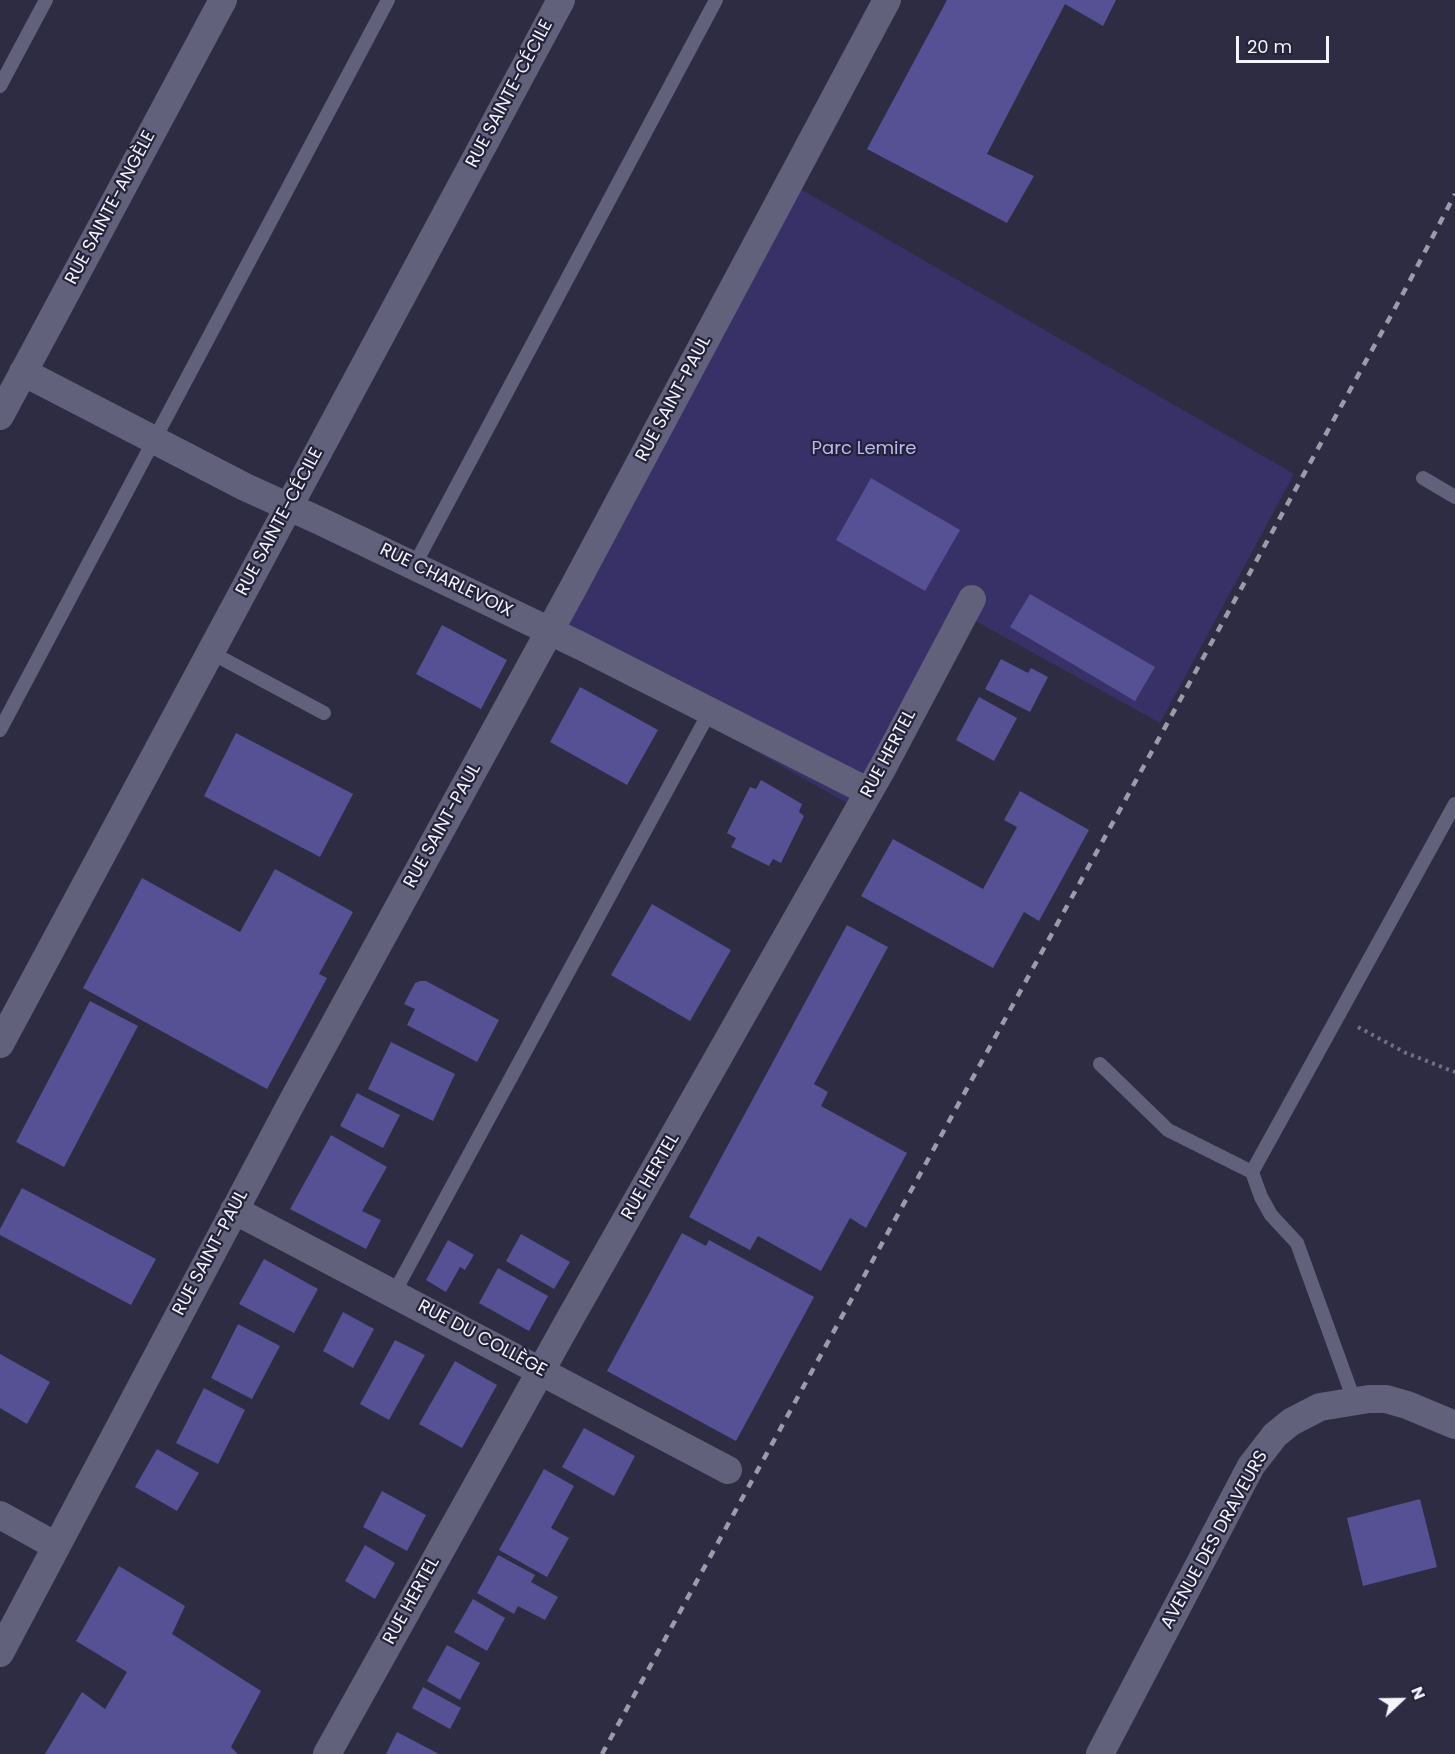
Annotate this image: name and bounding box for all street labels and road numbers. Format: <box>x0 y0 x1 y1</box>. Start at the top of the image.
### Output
street label: RUE SAINTE-CÉCILE <box>462 16 558 172</box>
street label: RUE SAINTE-ANGÈLE <box>61 128 161 288</box>
street label: RUE SAINT-PAUL <box>632 333 716 465</box>
street label: RUE SAINTE-CÉCILE <box>232 444 328 600</box>
street label: RUE CHARLEVOIX <box>376 539 516 623</box>
street label: RUE HERTEL <box>857 706 921 802</box>
street label: RUE SAINT-PAUL <box>400 760 486 892</box>
street label: RUE HERTEL <box>618 1130 684 1224</box>
street label: RUE SAINT-PAUL <box>169 1187 253 1319</box>
street label: RUE DU COLLÈGE <box>414 1296 550 1382</box>
street label: AVENUE DES DRAVEURS <box>1157 1447 1273 1633</box>
street label: RUE HERTEL <box>379 1554 445 1648</box>

